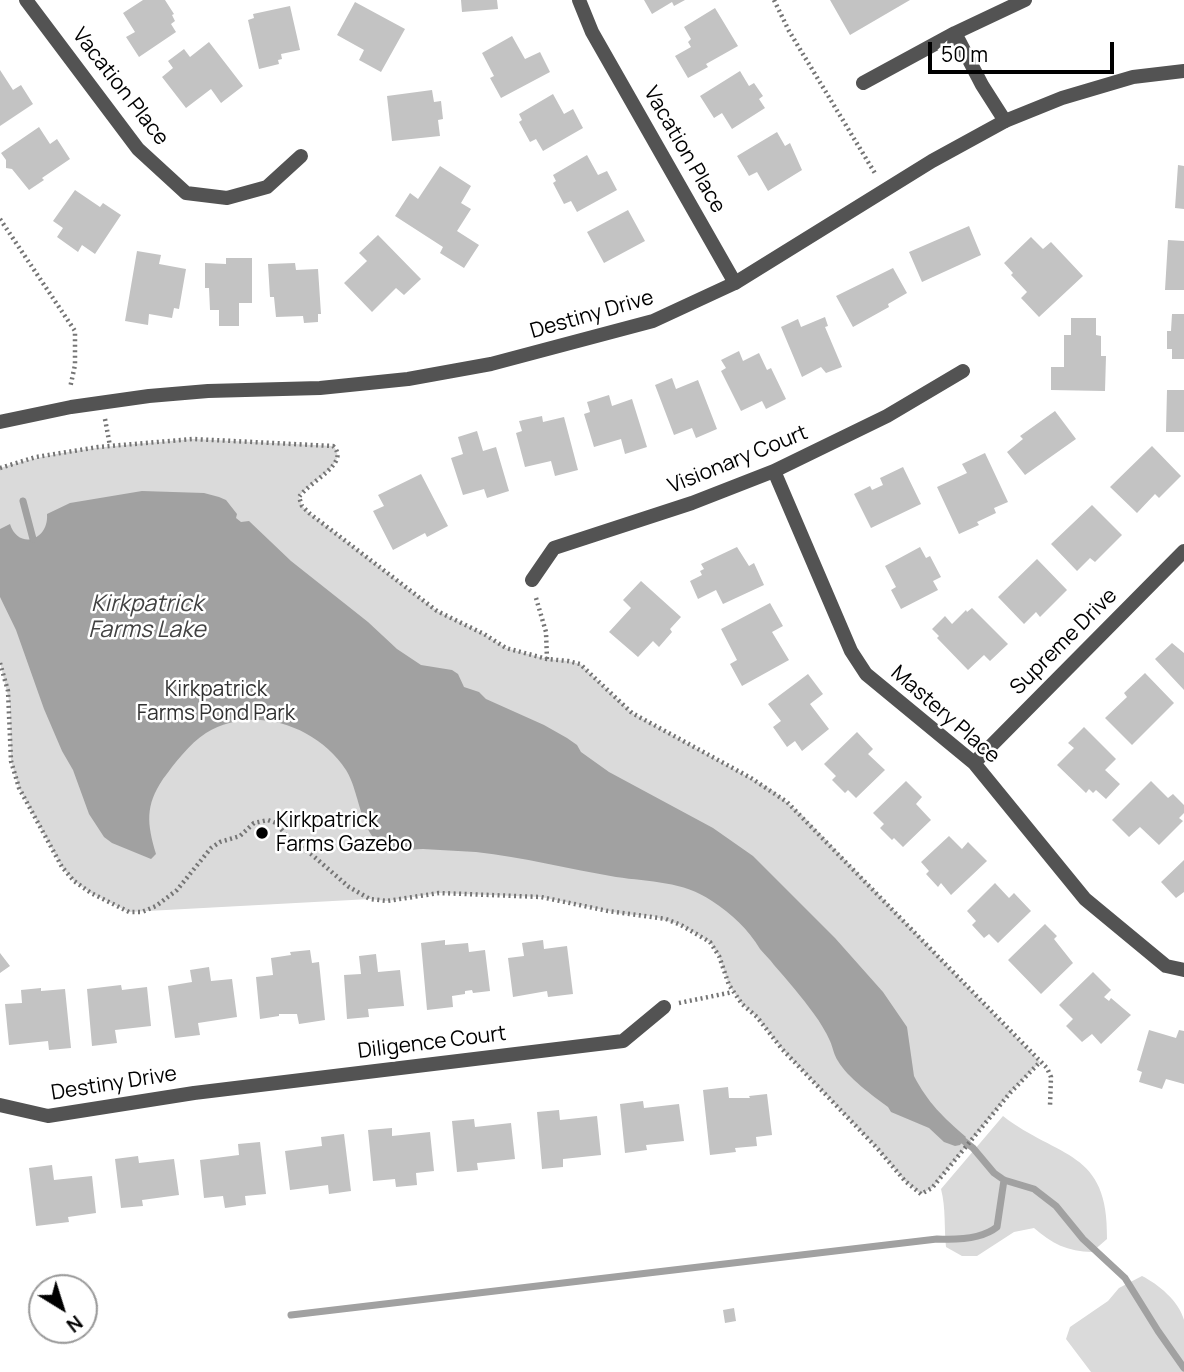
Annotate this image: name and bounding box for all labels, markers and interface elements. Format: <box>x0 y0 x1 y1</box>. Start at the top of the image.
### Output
street label: Vacation Place <box>66 23 174 151</box>
scale bar <box>932 28 1118 72</box>
text: 50 m <box>941 40 988 68</box>
street label: Vacation Place <box>638 82 730 218</box>
street label: Destiny Drive <box>527 285 657 345</box>
street label: Visionary Court <box>665 421 811 499</box>
street label: Supreme Drive <box>1005 583 1123 701</box>
water label: Kirkpatrick Farms Lake <box>88 591 206 645</box>
street label: Mastery Place <box>885 661 1005 769</box>
park label: Kirkpatrick Farms Pond Park <box>137 677 295 727</box>
place label: Kirkpatrick Farms Gazebo <box>276 808 412 858</box>
marker: Kirkpatrick Farms Gazebo <box>254 825 270 841</box>
street label: Diligence Court <box>356 1021 508 1065</box>
street label: Destiny Drive <box>49 1062 179 1106</box>
north arrow <box>28 1274 98 1344</box>
text: N <box>61 1310 88 1338</box>

